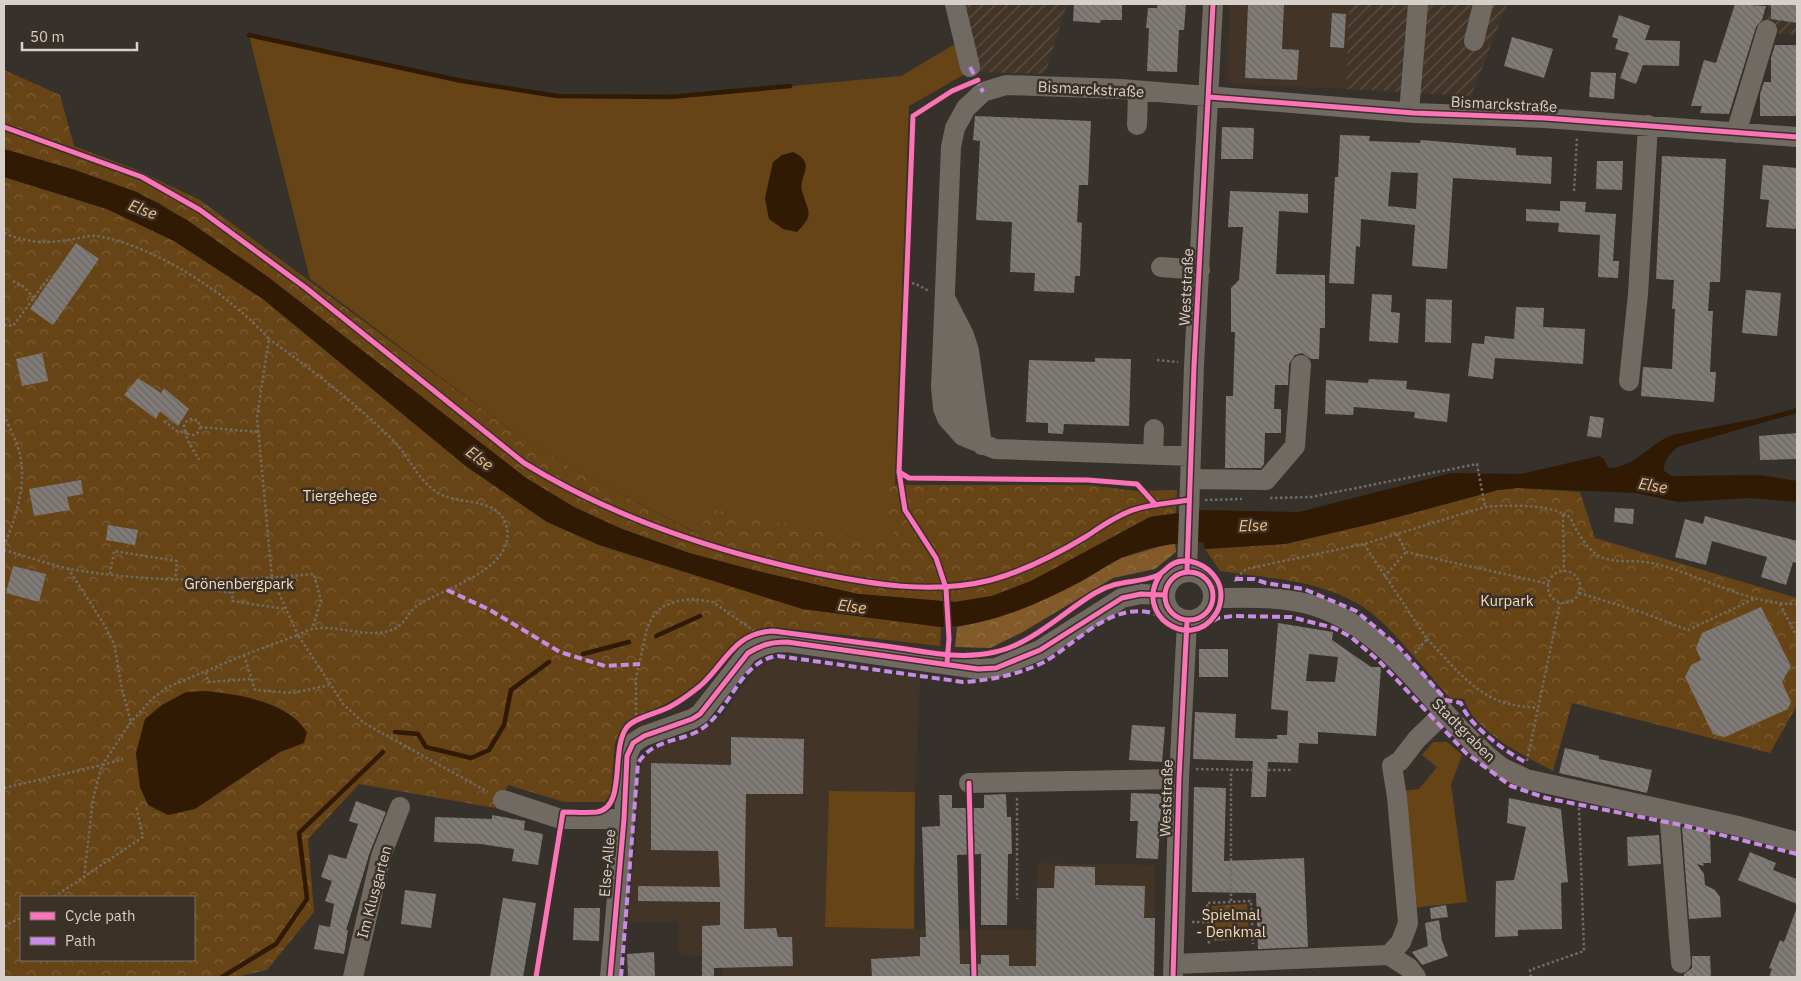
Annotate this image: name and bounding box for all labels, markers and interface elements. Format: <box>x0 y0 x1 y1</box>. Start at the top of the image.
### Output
scale bar <box>22 20 138 52</box>
text: 50 m <box>30 27 65 46</box>
street label: Bismarckstraße <box>1037 77 1145 101</box>
street label: Bismarckstraße <box>1450 92 1558 116</box>
water label: Else <box>126 194 160 224</box>
street label: Weststraße <box>1174 248 1198 326</box>
water label: Else <box>462 441 498 475</box>
water label: Else <box>1637 473 1669 497</box>
park label: Tiergehege <box>303 486 377 505</box>
water label: Else <box>1238 515 1268 535</box>
park label: Grönenbergpark <box>184 574 294 593</box>
park label: Kurpark <box>1480 591 1534 610</box>
water label: Else <box>836 594 868 618</box>
street label: Stadtgraben <box>1428 694 1500 766</box>
street label: Weststraße <box>1155 759 1177 837</box>
street label: Else-Allee <box>595 828 619 898</box>
street label: Im Klusgarten <box>352 844 396 940</box>
legend <box>20 896 195 961</box>
park label: Spielmal - Denkmal <box>1196 905 1266 941</box>
text: Cycle path <box>65 906 136 925</box>
text: Path <box>65 931 96 950</box>

